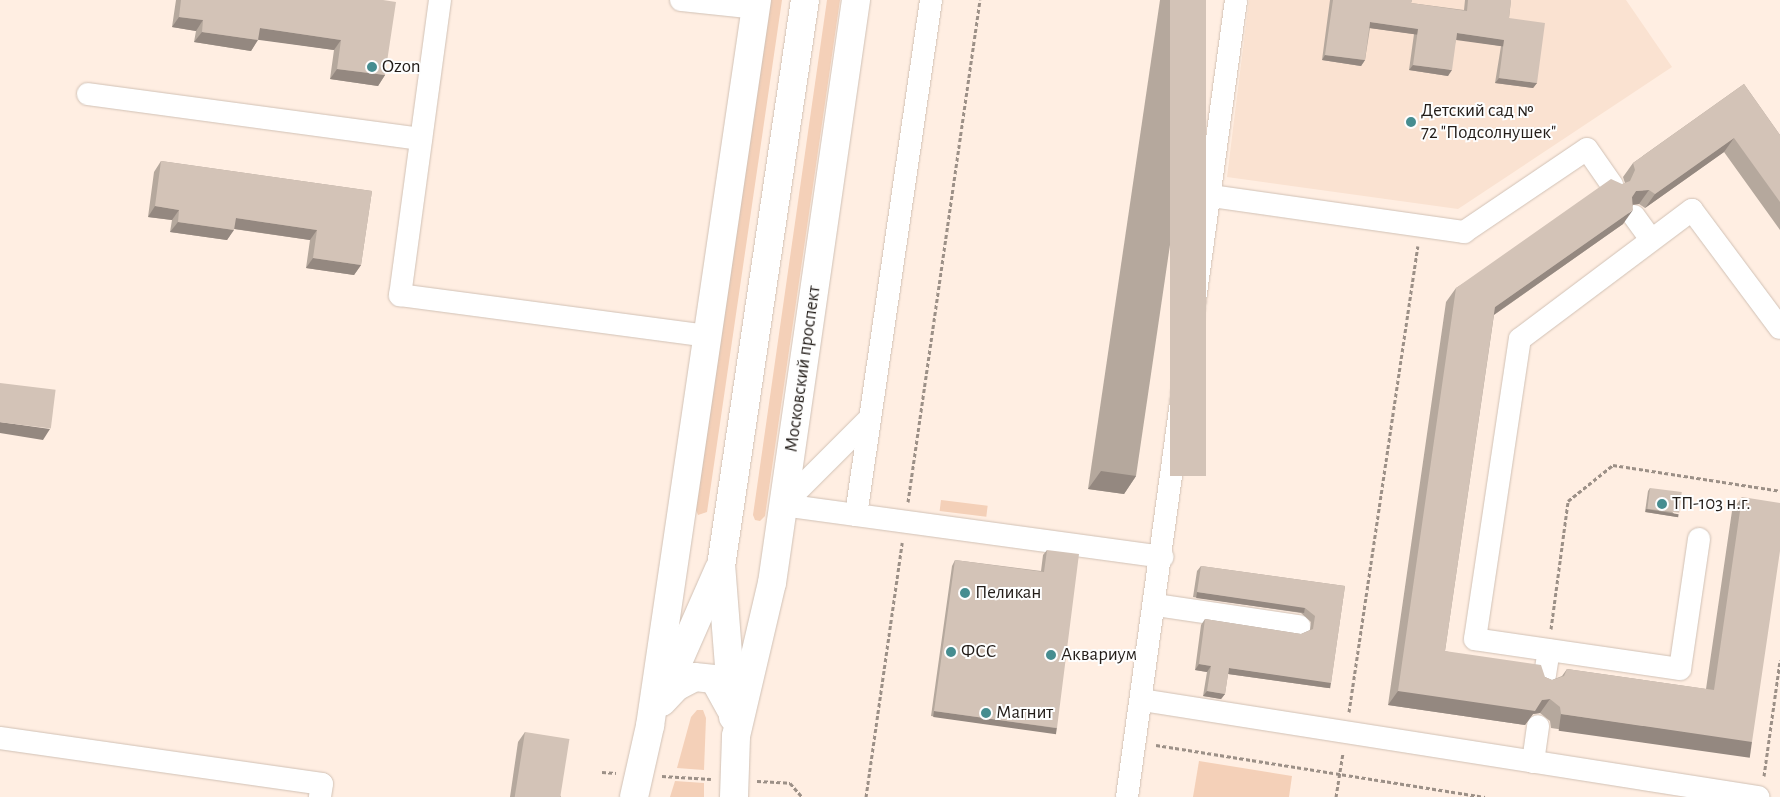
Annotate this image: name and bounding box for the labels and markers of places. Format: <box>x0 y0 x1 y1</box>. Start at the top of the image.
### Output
place label: Ozon <box>382 56 421 78</box>
marker: Ozon <box>366 61 378 73</box>
place label: Детский сад № 72 "Подсолнушек" <box>1421 100 1556 144</box>
marker: Детский сад № 72 "Подсолнушек" <box>1405 116 1417 128</box>
place label: ТП-103 н.г. <box>1672 493 1750 515</box>
marker: ТП-103 н.г. <box>1656 498 1668 510</box>
place label: Пеликан <box>975 582 1041 604</box>
marker: Пеликан <box>959 587 971 599</box>
place label: ФСС <box>961 641 996 663</box>
place label: Аквариум <box>1061 644 1137 666</box>
marker: ФСС <box>945 646 957 658</box>
marker: Аквариум <box>1045 649 1057 661</box>
place label: Магнит <box>996 702 1053 724</box>
marker: Магнит <box>980 707 992 719</box>

